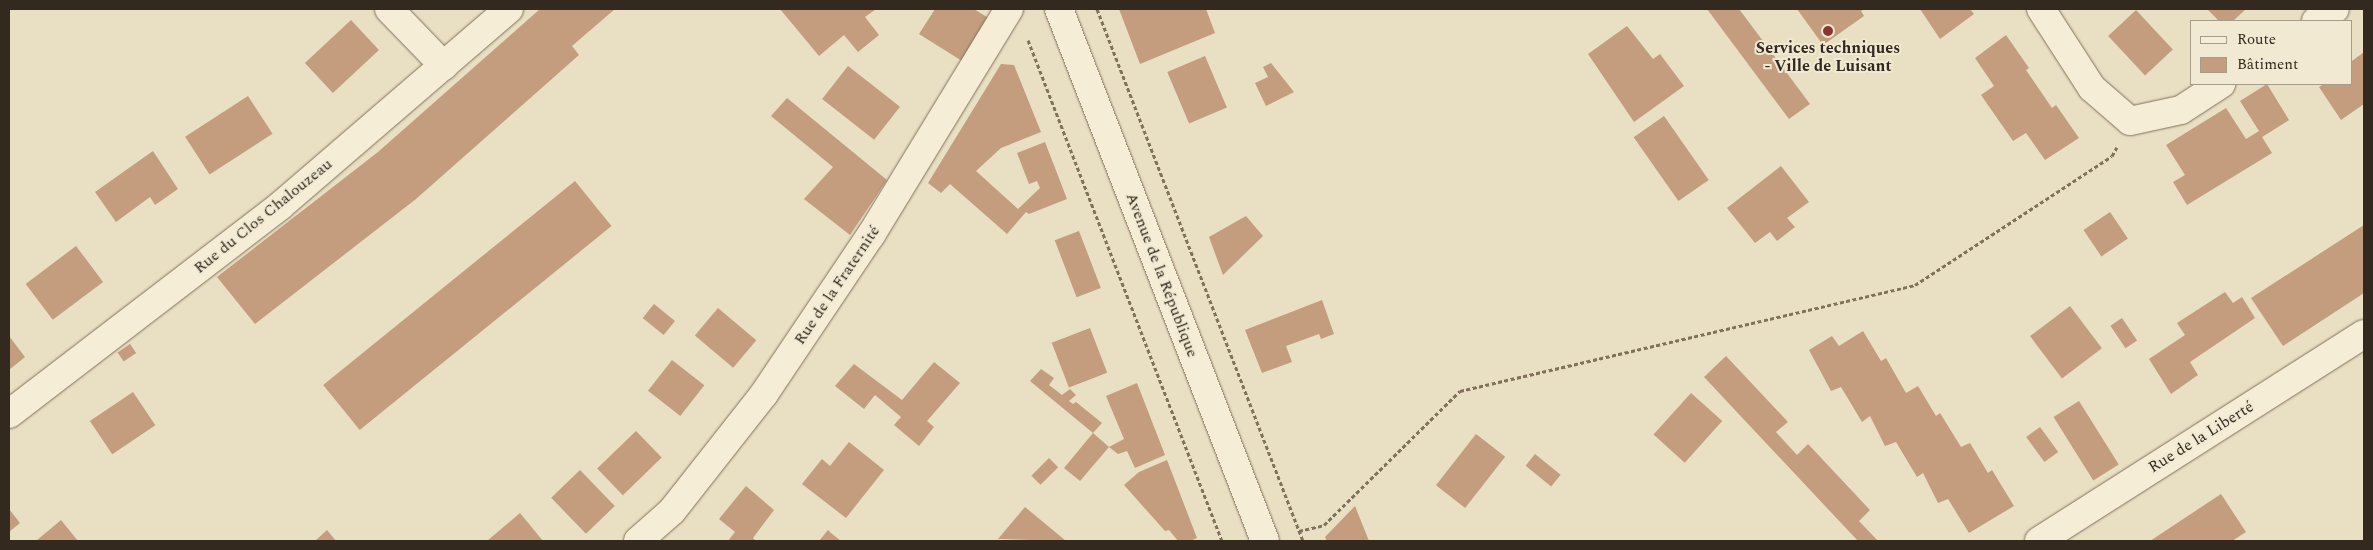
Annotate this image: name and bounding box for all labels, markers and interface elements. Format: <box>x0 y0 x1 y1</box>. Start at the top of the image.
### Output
legend <box>2190 20 2353 85</box>
marker: Services techniques - Ville de Luisant <box>1822 25 1834 37</box>
text: Route <box>2237 28 2276 51</box>
place label: Services techniques - Ville de Luisant <box>1756 38 1900 76</box>
text: Bâtiment <box>2237 53 2298 76</box>
street label: Rue du Clos Chalouzeau <box>190 154 336 278</box>
street label: Avenue de la République <box>1122 190 1202 360</box>
street label: Rue de la Fraternité <box>790 222 884 348</box>
street label: Rue de la Liberté <box>2145 397 2257 477</box>

